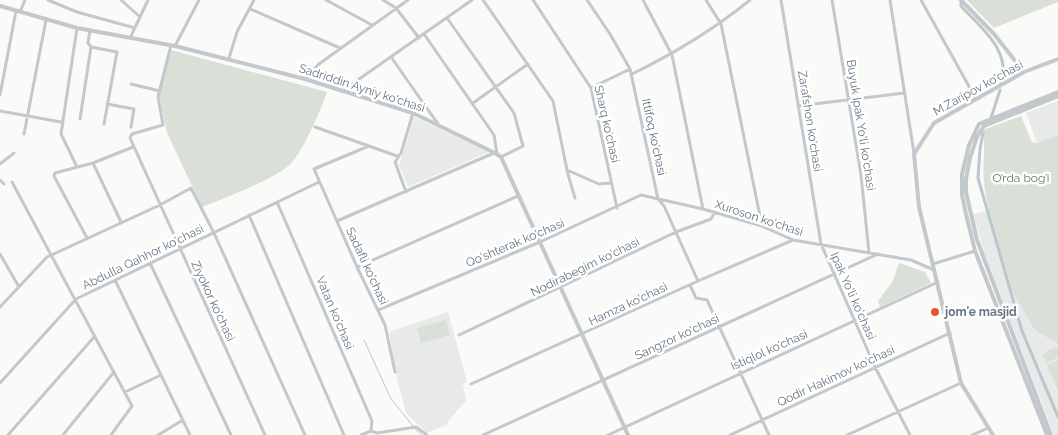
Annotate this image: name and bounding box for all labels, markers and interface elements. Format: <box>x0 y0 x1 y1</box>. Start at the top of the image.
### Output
street label: M.Zaripov ko'chasi <box>931 57 1025 119</box>
street label: Buyuk Ipak Yo'li ko'chasi <box>844 58 878 192</box>
street label: Sadriddin Ayniy ko'chasi <box>297 61 427 115</box>
street label: Zarafshon ko'chasi <box>795 69 825 173</box>
street label: Sharq ko'chasi <box>591 84 623 164</box>
street label: Ittifoq ko'chasi <box>639 97 669 177</box>
park label: O’rda bog’i <box>993 171 1049 185</box>
street label: Xuroson ko'chasi <box>713 197 805 239</box>
street label: Qo'shterak ko'chasi <box>464 216 566 270</box>
street label: Abdulla Qahhor ko'chasi <box>80 221 206 293</box>
street label: Sadafli ko'chasi <box>343 225 391 307</box>
street label: Nodirabegim ko'chasi <box>528 235 642 299</box>
street label: Ipak Yo'li ko'chasi <box>827 250 879 342</box>
street label: Ziyokor ko'chasi <box>188 259 238 343</box>
street label: Vatan ko'chasi <box>313 274 357 352</box>
street label: Hamza ko'chasi <box>586 280 670 328</box>
place label: jom'e masjid <box>943 305 1017 319</box>
marker: jom'e masjid <box>929 306 941 318</box>
street label: Sangzor ko'chasi <box>633 311 721 363</box>
street label: Istiqlol ko'chasi <box>728 327 810 373</box>
street label: Qodir Hakimov ko'chasi <box>775 343 897 409</box>

